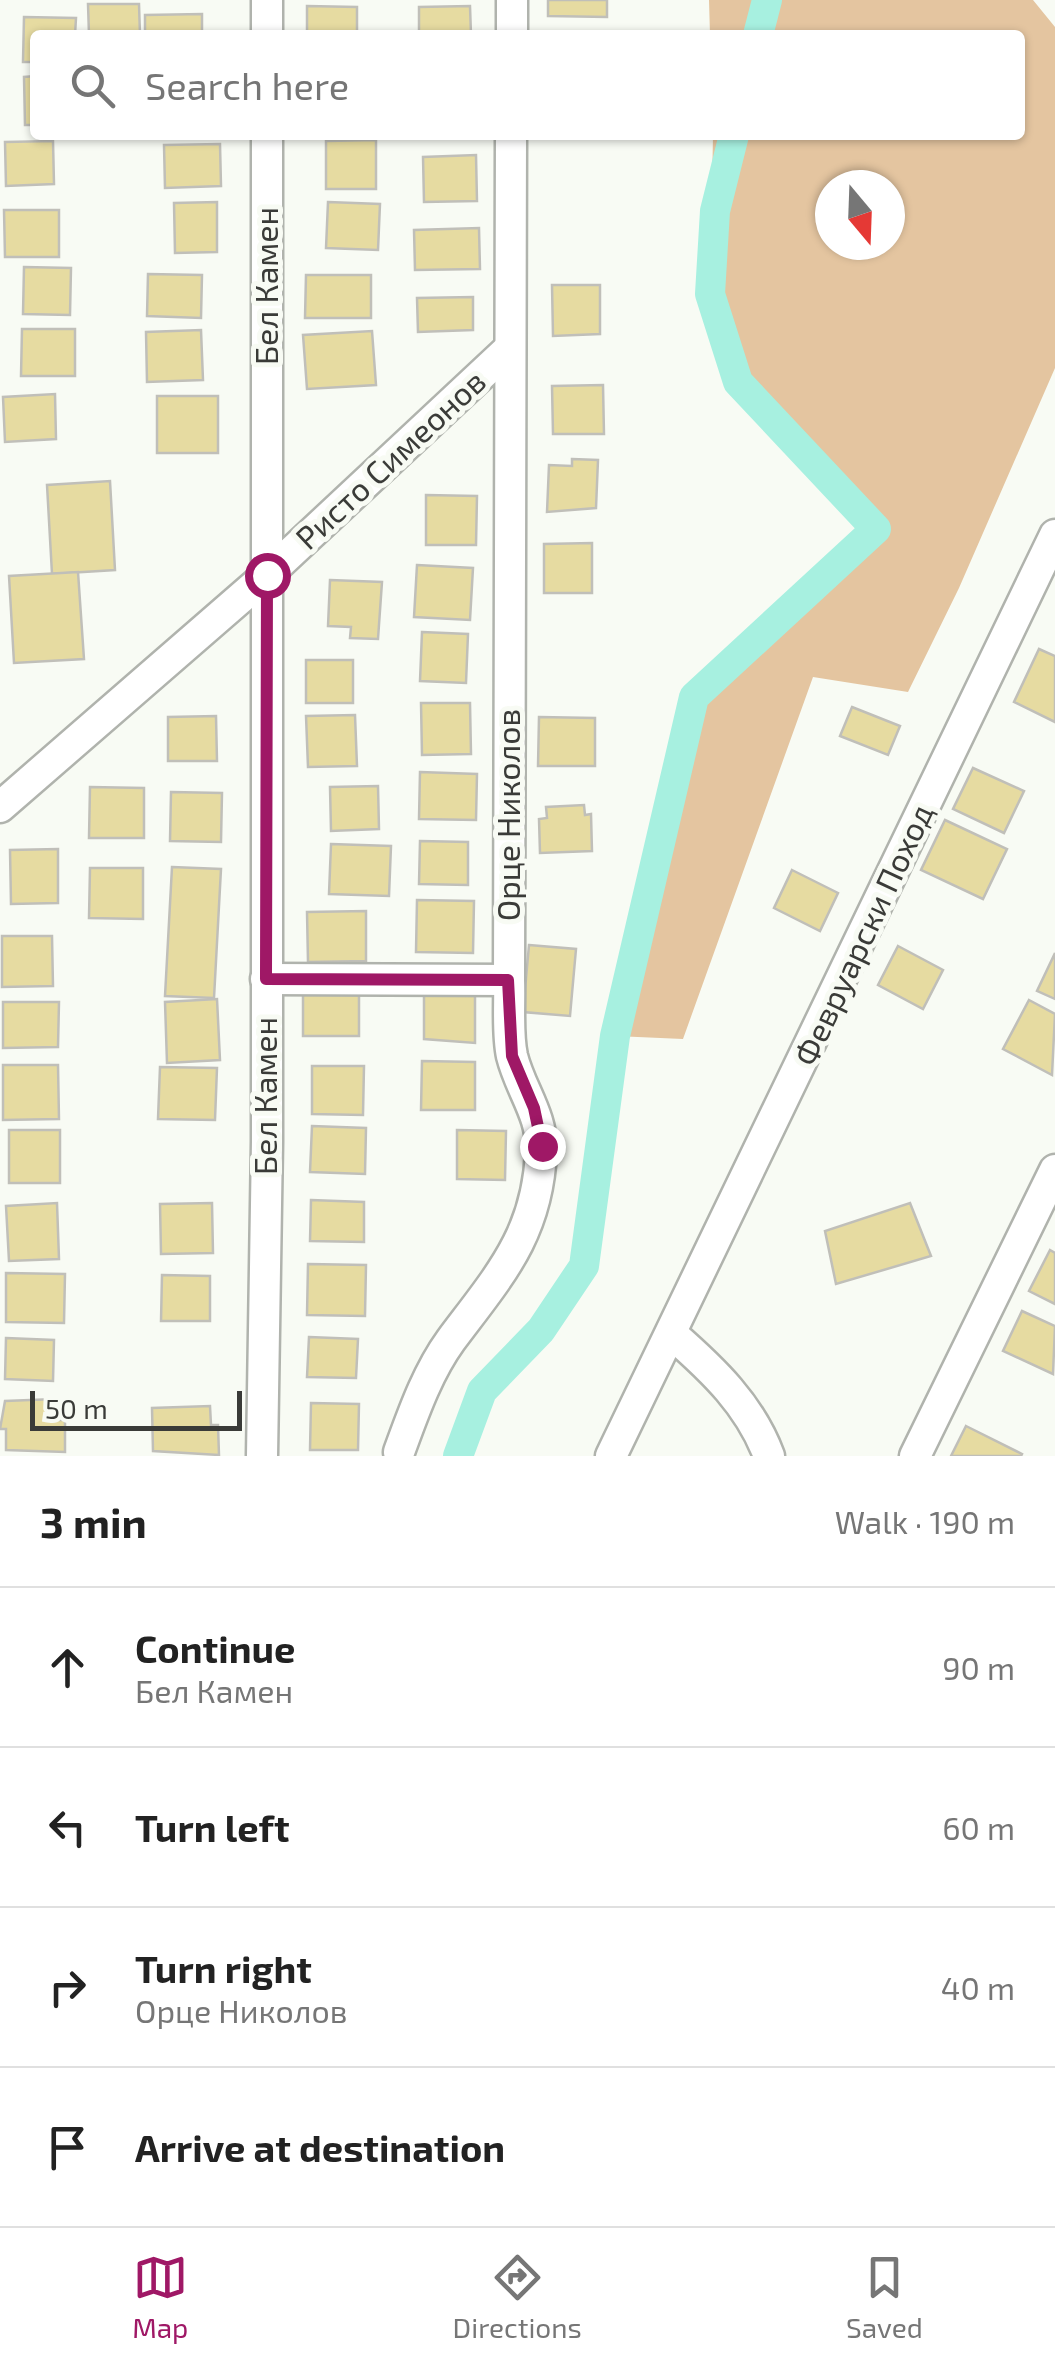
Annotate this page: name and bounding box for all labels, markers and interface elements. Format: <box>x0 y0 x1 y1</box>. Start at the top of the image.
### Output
search box <box>30 30 1025 140</box>
icon: search <box>65 58 120 113</box>
text: Search here <box>145 62 349 108</box>
north arrow <box>815 170 905 260</box>
street label: Бел Камен <box>246 207 284 365</box>
street label: Ристо Симеонов <box>287 361 492 556</box>
route start <box>245 553 291 599</box>
street label: Орце Николов <box>488 709 526 921</box>
street label: Февруарски Поход <box>785 797 940 1071</box>
street label: Бел Камен <box>245 1017 283 1175</box>
route end <box>520 1124 566 1170</box>
scale bar <box>30 1386 242 1430</box>
text: 50 m <box>45 1391 108 1425</box>
text: 3 min <box>40 1496 147 1546</box>
text: Walk · 190 m <box>835 1502 1015 1540</box>
text: Continue <box>135 1625 295 1671</box>
icon: ahead <box>40 1640 95 1695</box>
text: 90 m <box>942 1648 1015 1686</box>
text: Бел Камен <box>135 1671 293 1709</box>
icon: left <box>40 1800 95 1855</box>
text: Turn left <box>135 1804 290 1850</box>
text: 60 m <box>942 1808 1015 1846</box>
text: Turn right <box>135 1945 312 1991</box>
icon: right <box>40 1960 95 2015</box>
text: 40 m <box>941 1968 1015 2006</box>
text: Орце Николов <box>135 1991 348 2029</box>
icon: arrive <box>40 2120 95 2175</box>
text: Arrive at destination <box>135 2124 505 2170</box>
tab: Map <box>132 2250 188 2344</box>
tab: Directions <box>453 2250 582 2344</box>
tab: Saved <box>846 2250 923 2344</box>

